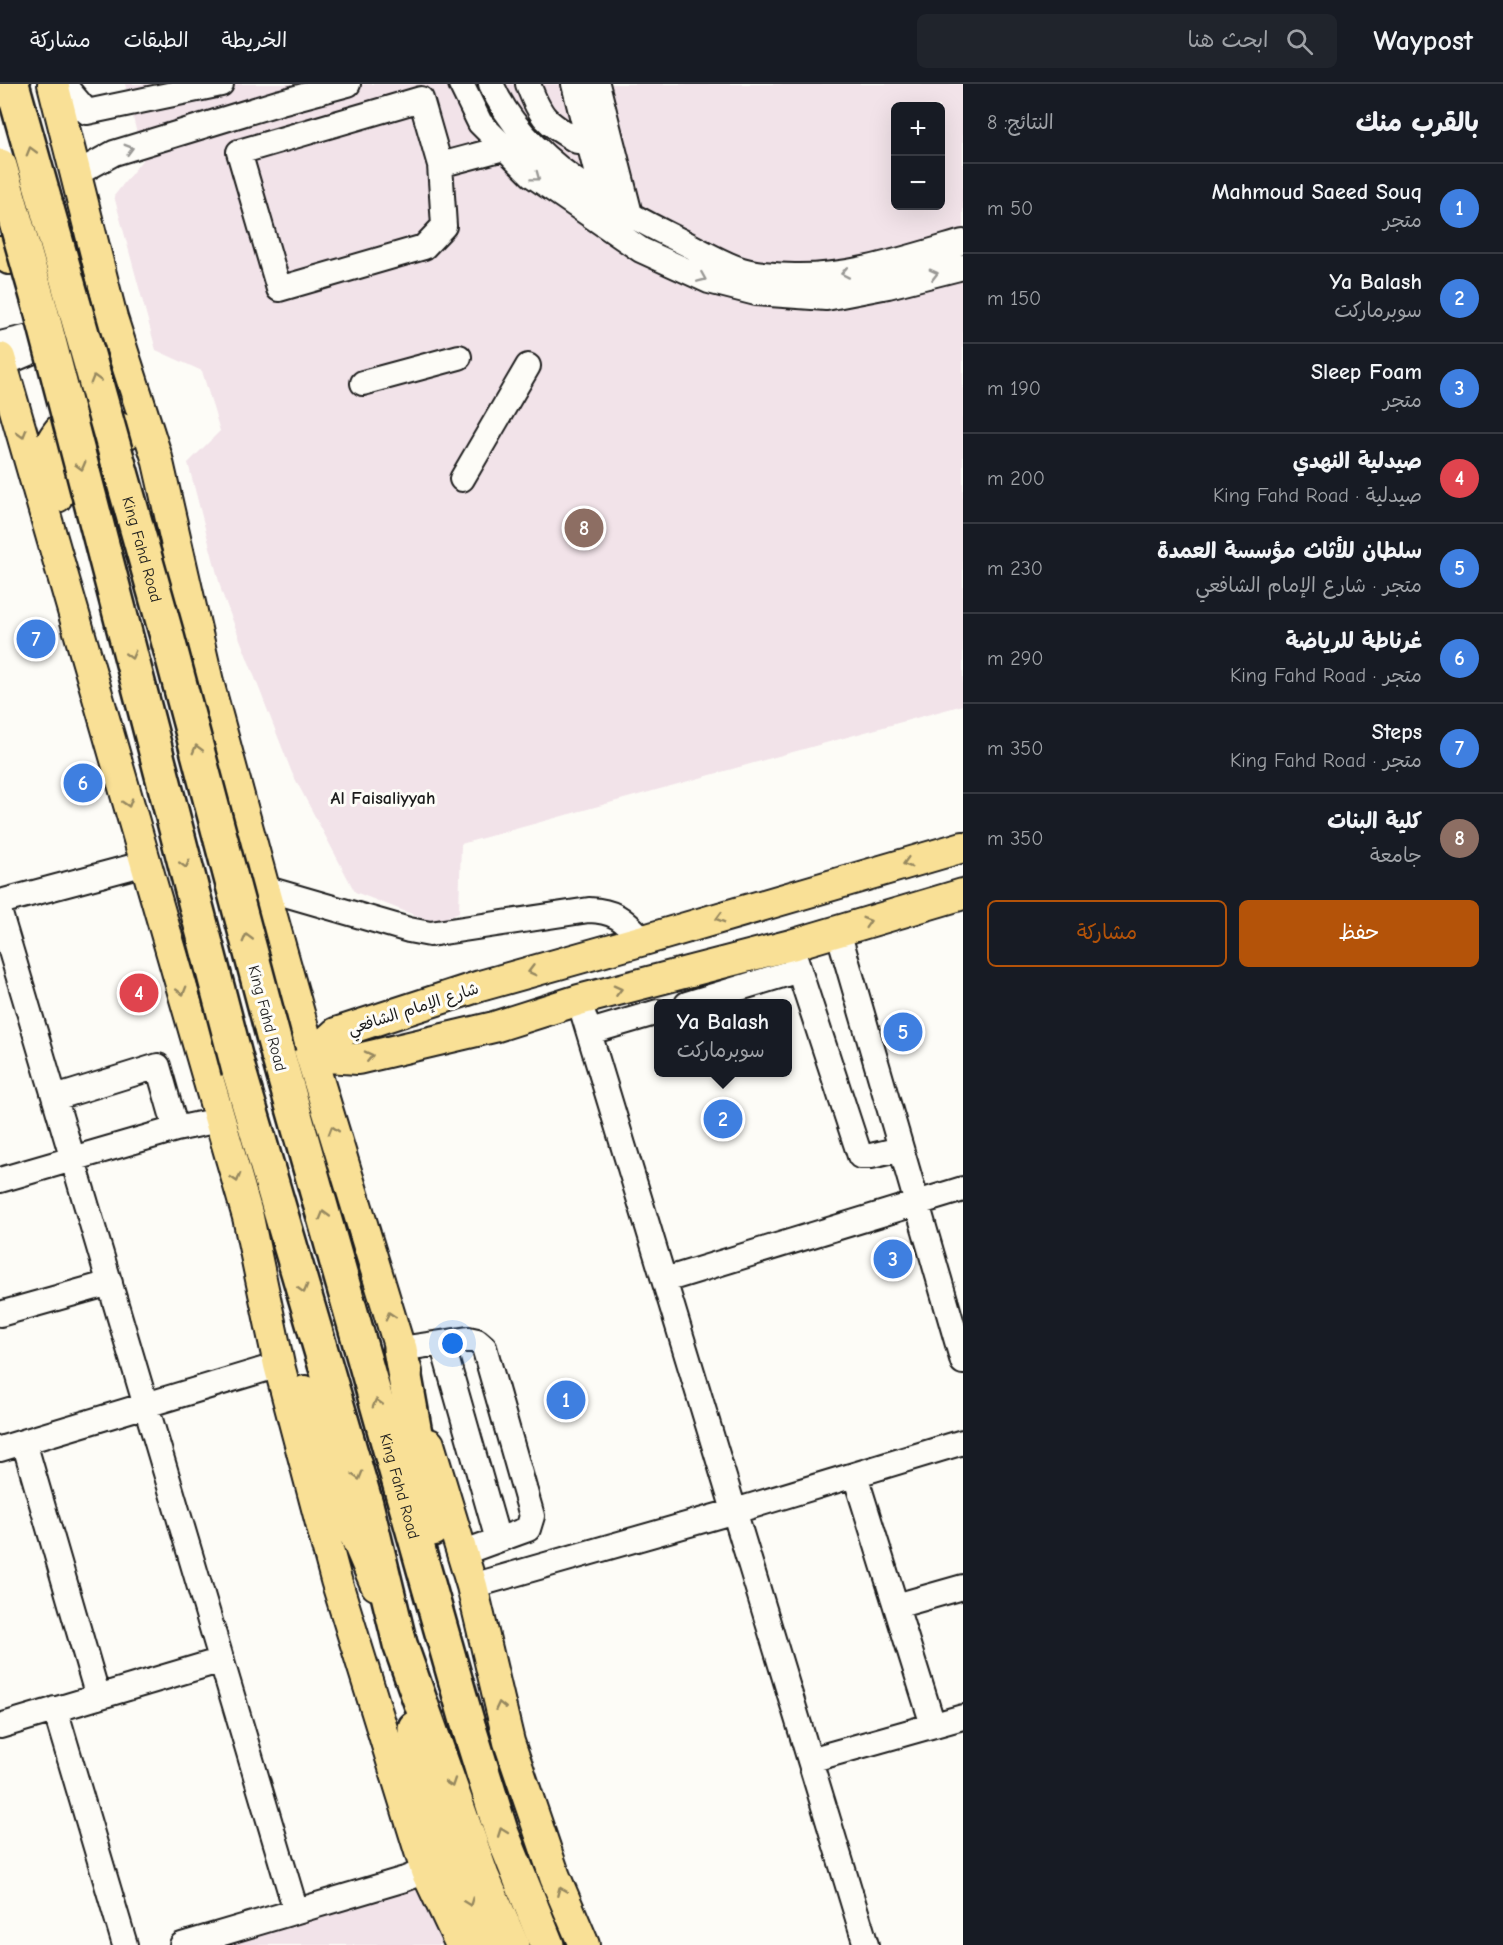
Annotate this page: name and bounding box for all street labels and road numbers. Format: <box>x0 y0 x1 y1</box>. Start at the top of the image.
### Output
street label: King Fahd Road <box>118 494 165 604</box>
street label: King Fahd Road <box>244 963 290 1073</box>
street label: شارع الإمام الشافعي <box>346 979 483 1043</box>
street label: King Fahd Road <box>376 1431 423 1541</box>

